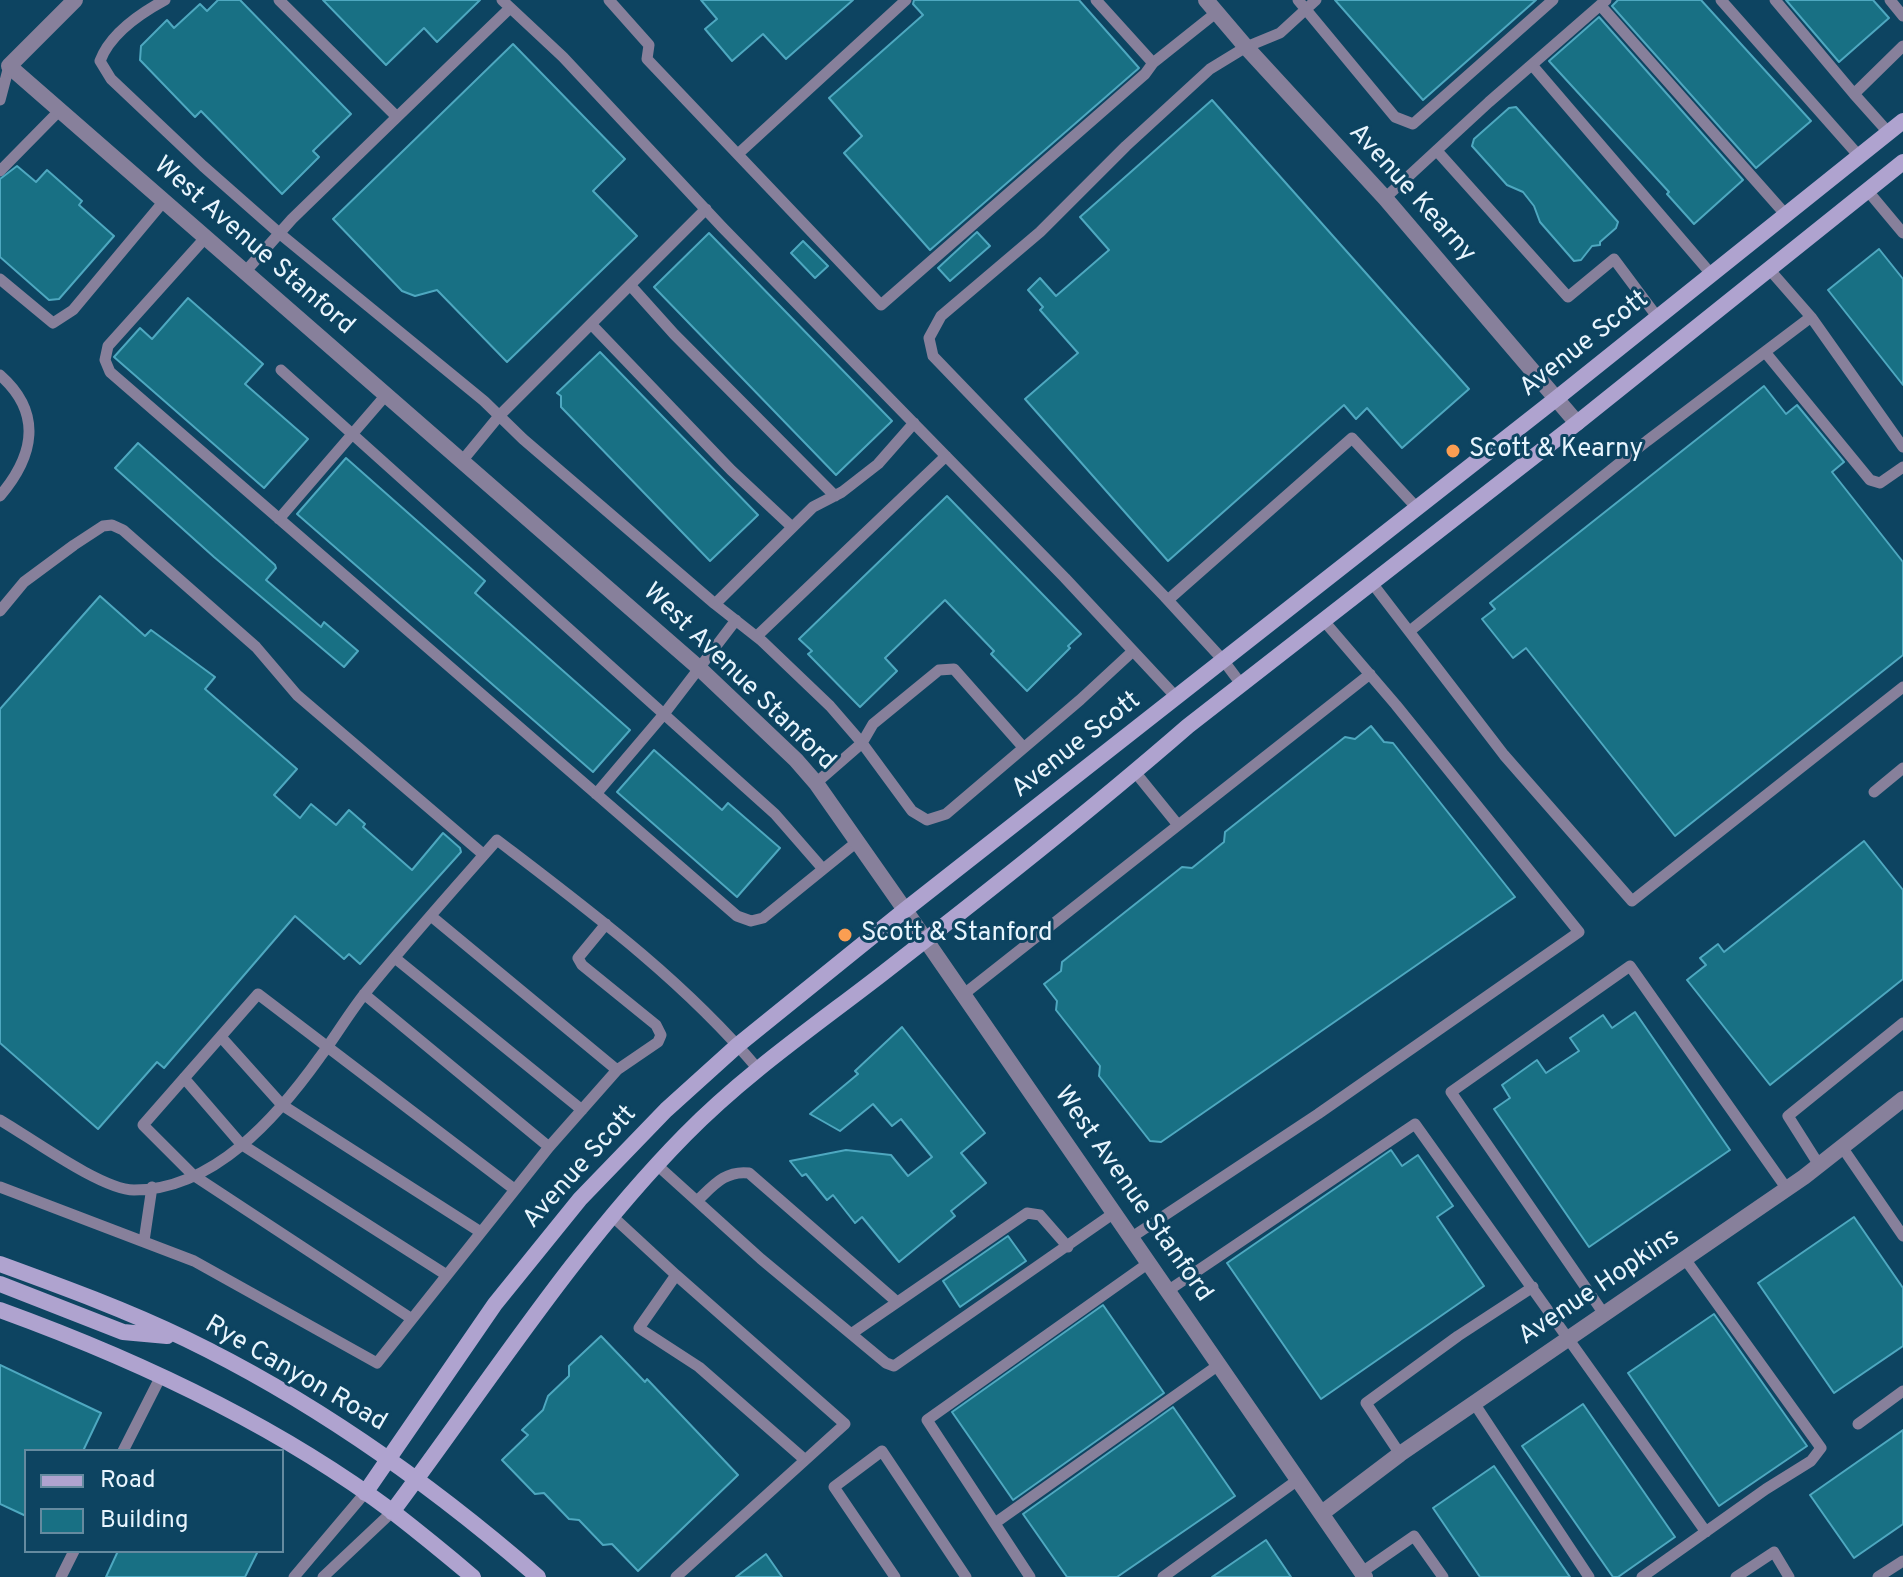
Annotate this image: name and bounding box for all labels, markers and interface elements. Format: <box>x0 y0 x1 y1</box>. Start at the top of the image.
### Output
street label: Avenue Kearny <box>1341 118 1481 270</box>
street label: West Avenue Stanford <box>146 151 360 343</box>
street label: Avenue Scott <box>1514 285 1656 405</box>
place label: Scott & Kearny <box>1469 435 1643 467</box>
marker: Scott & Kearny <box>1444 442 1462 460</box>
street label: West Avenue Stanford <box>635 578 841 778</box>
street label: Avenue Scott <box>1006 686 1148 806</box>
place label: Scott & Stanford <box>861 919 1053 951</box>
marker: Scott & Stanford <box>836 926 854 944</box>
street label: West Avenue Stanford <box>1046 1081 1218 1309</box>
street label: Avenue Scott <box>518 1100 644 1236</box>
street label: Avenue Hopkins <box>1514 1223 1686 1353</box>
street label: Rye Canyon Road <box>198 1310 392 1440</box>
legend <box>24 1449 284 1553</box>
text: Road <box>100 1466 156 1496</box>
text: Building <box>100 1506 189 1536</box>

